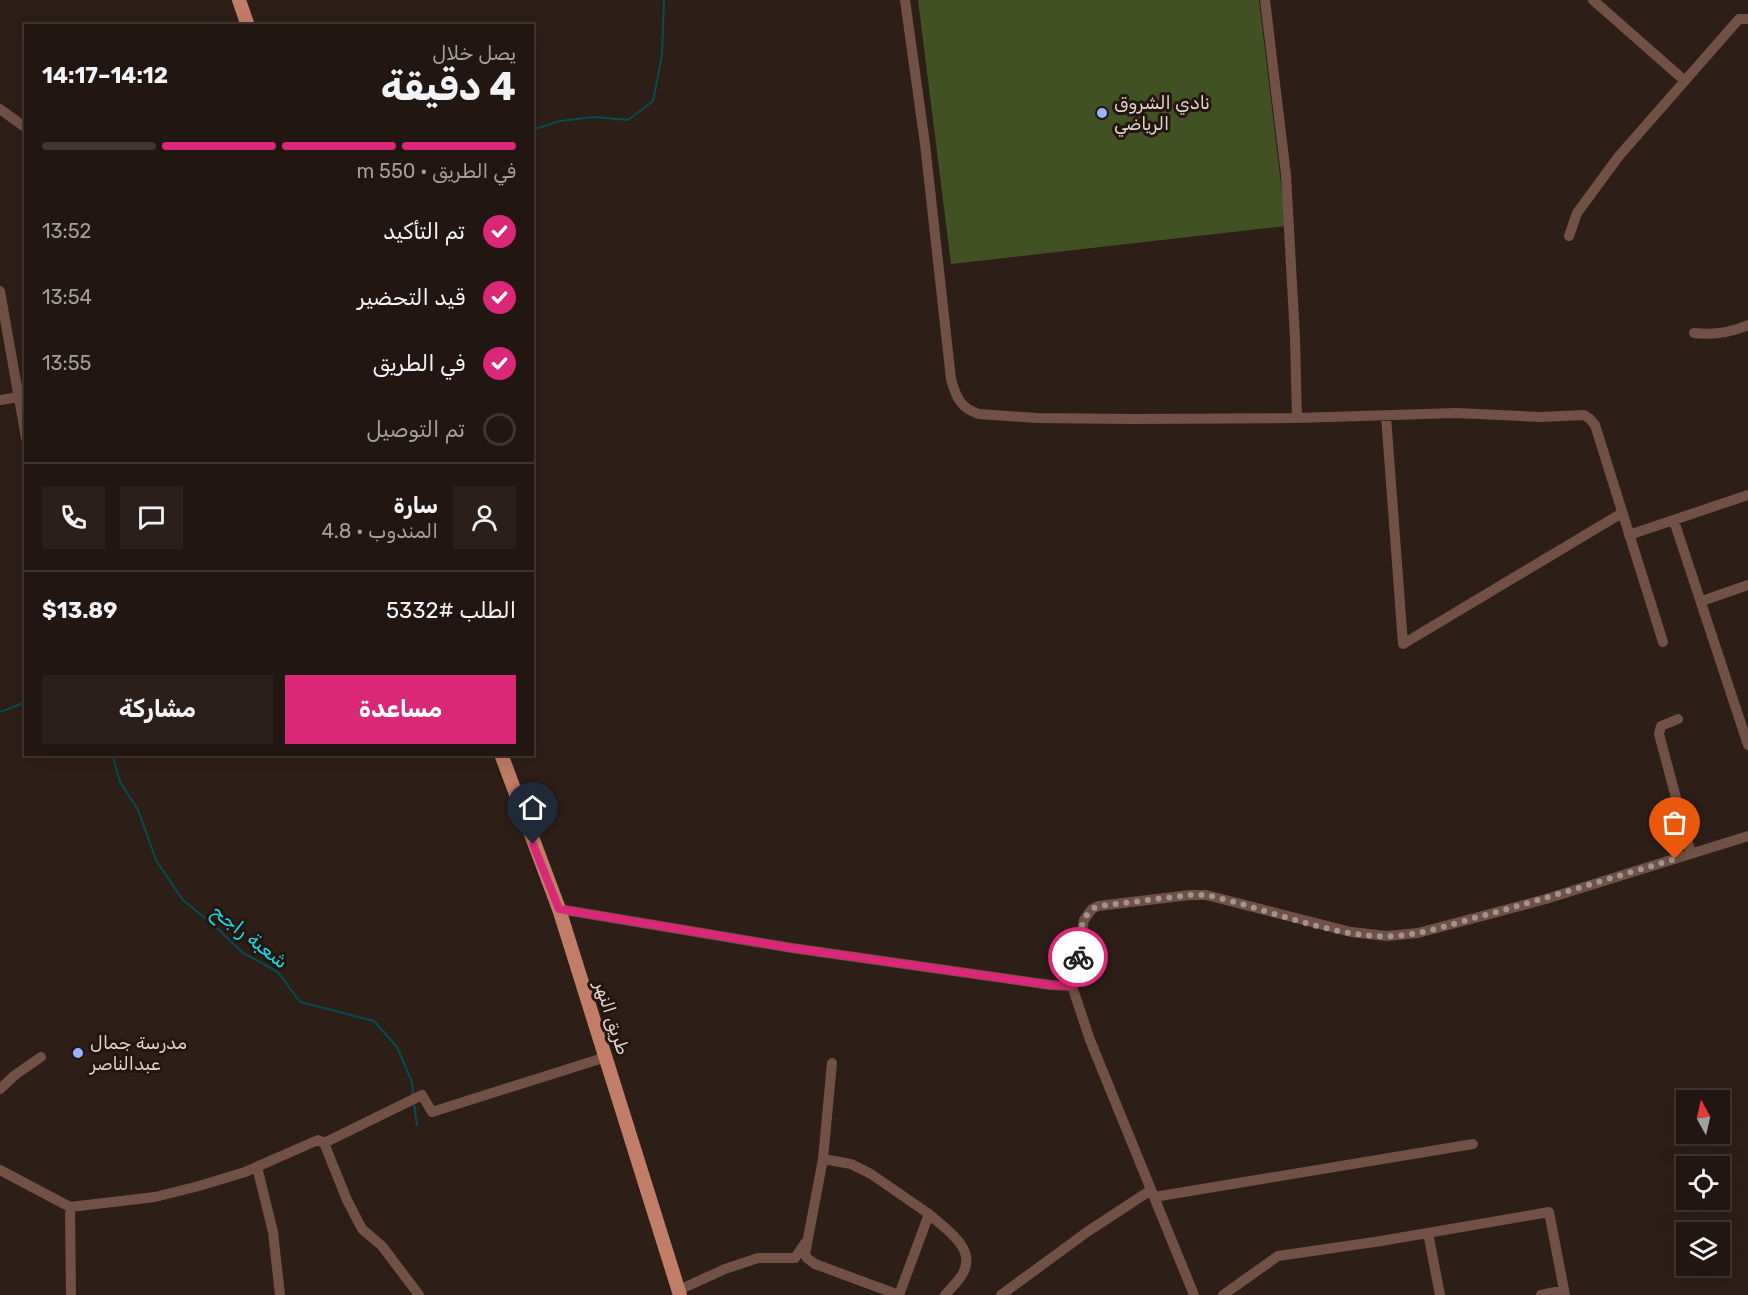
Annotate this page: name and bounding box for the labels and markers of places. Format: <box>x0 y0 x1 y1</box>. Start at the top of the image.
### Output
place label: نادي الشروق الرياضي <box>1114 92 1210 137</box>
marker: نادي الشروق الرياضي <box>1095 106 1109 120</box>
pin <box>507 782 558 844</box>
pin <box>1649 797 1700 859</box>
place label: مدرسة جمال عبدالناصر <box>89 1032 187 1075</box>
marker: مدرسة جمال عبدالناصر <box>71 1046 85 1060</box>

